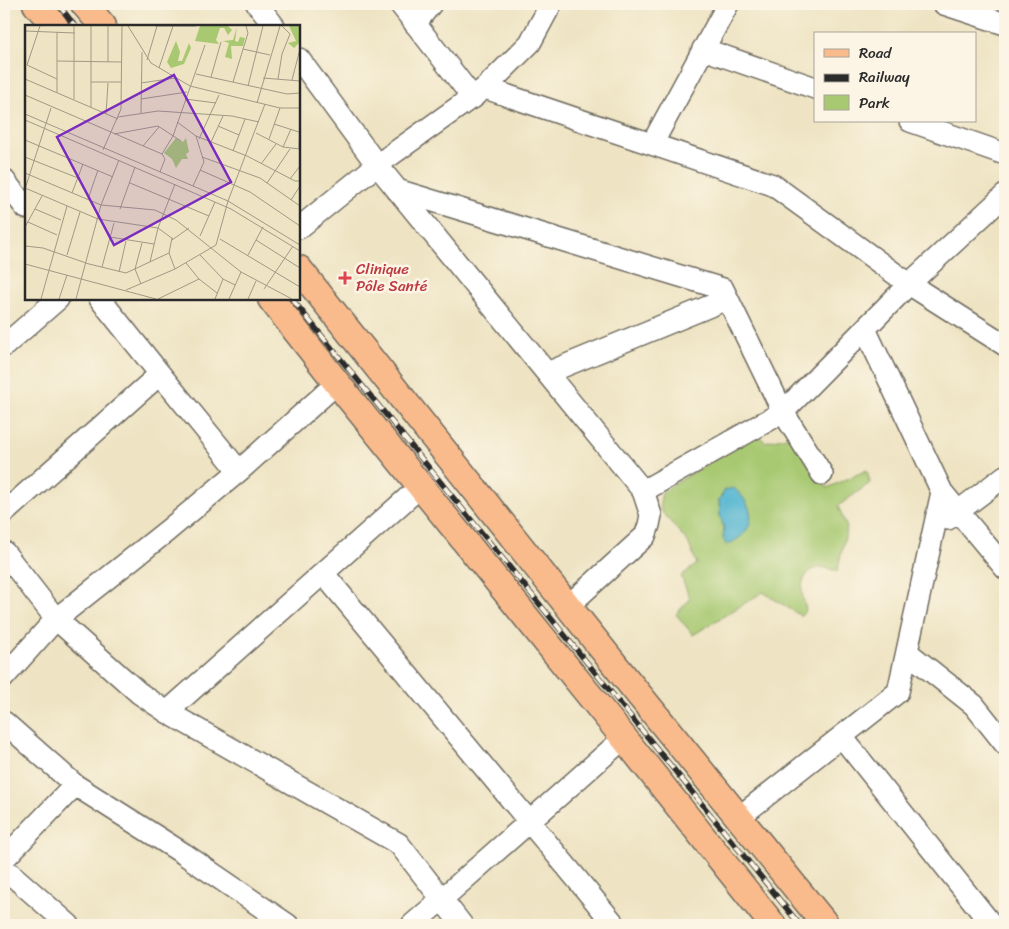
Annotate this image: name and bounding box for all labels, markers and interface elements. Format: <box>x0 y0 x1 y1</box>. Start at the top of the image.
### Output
inset map <box>25 25 300 300</box>
legend <box>814 32 976 122</box>
text: Road <box>859 40 892 66</box>
text: Railway <box>859 64 910 90</box>
text: Park <box>859 90 890 116</box>
place label: Clinique Pôle Santé <box>356 256 428 299</box>
marker: Clinique Pôle Santé <box>338 271 352 285</box>

